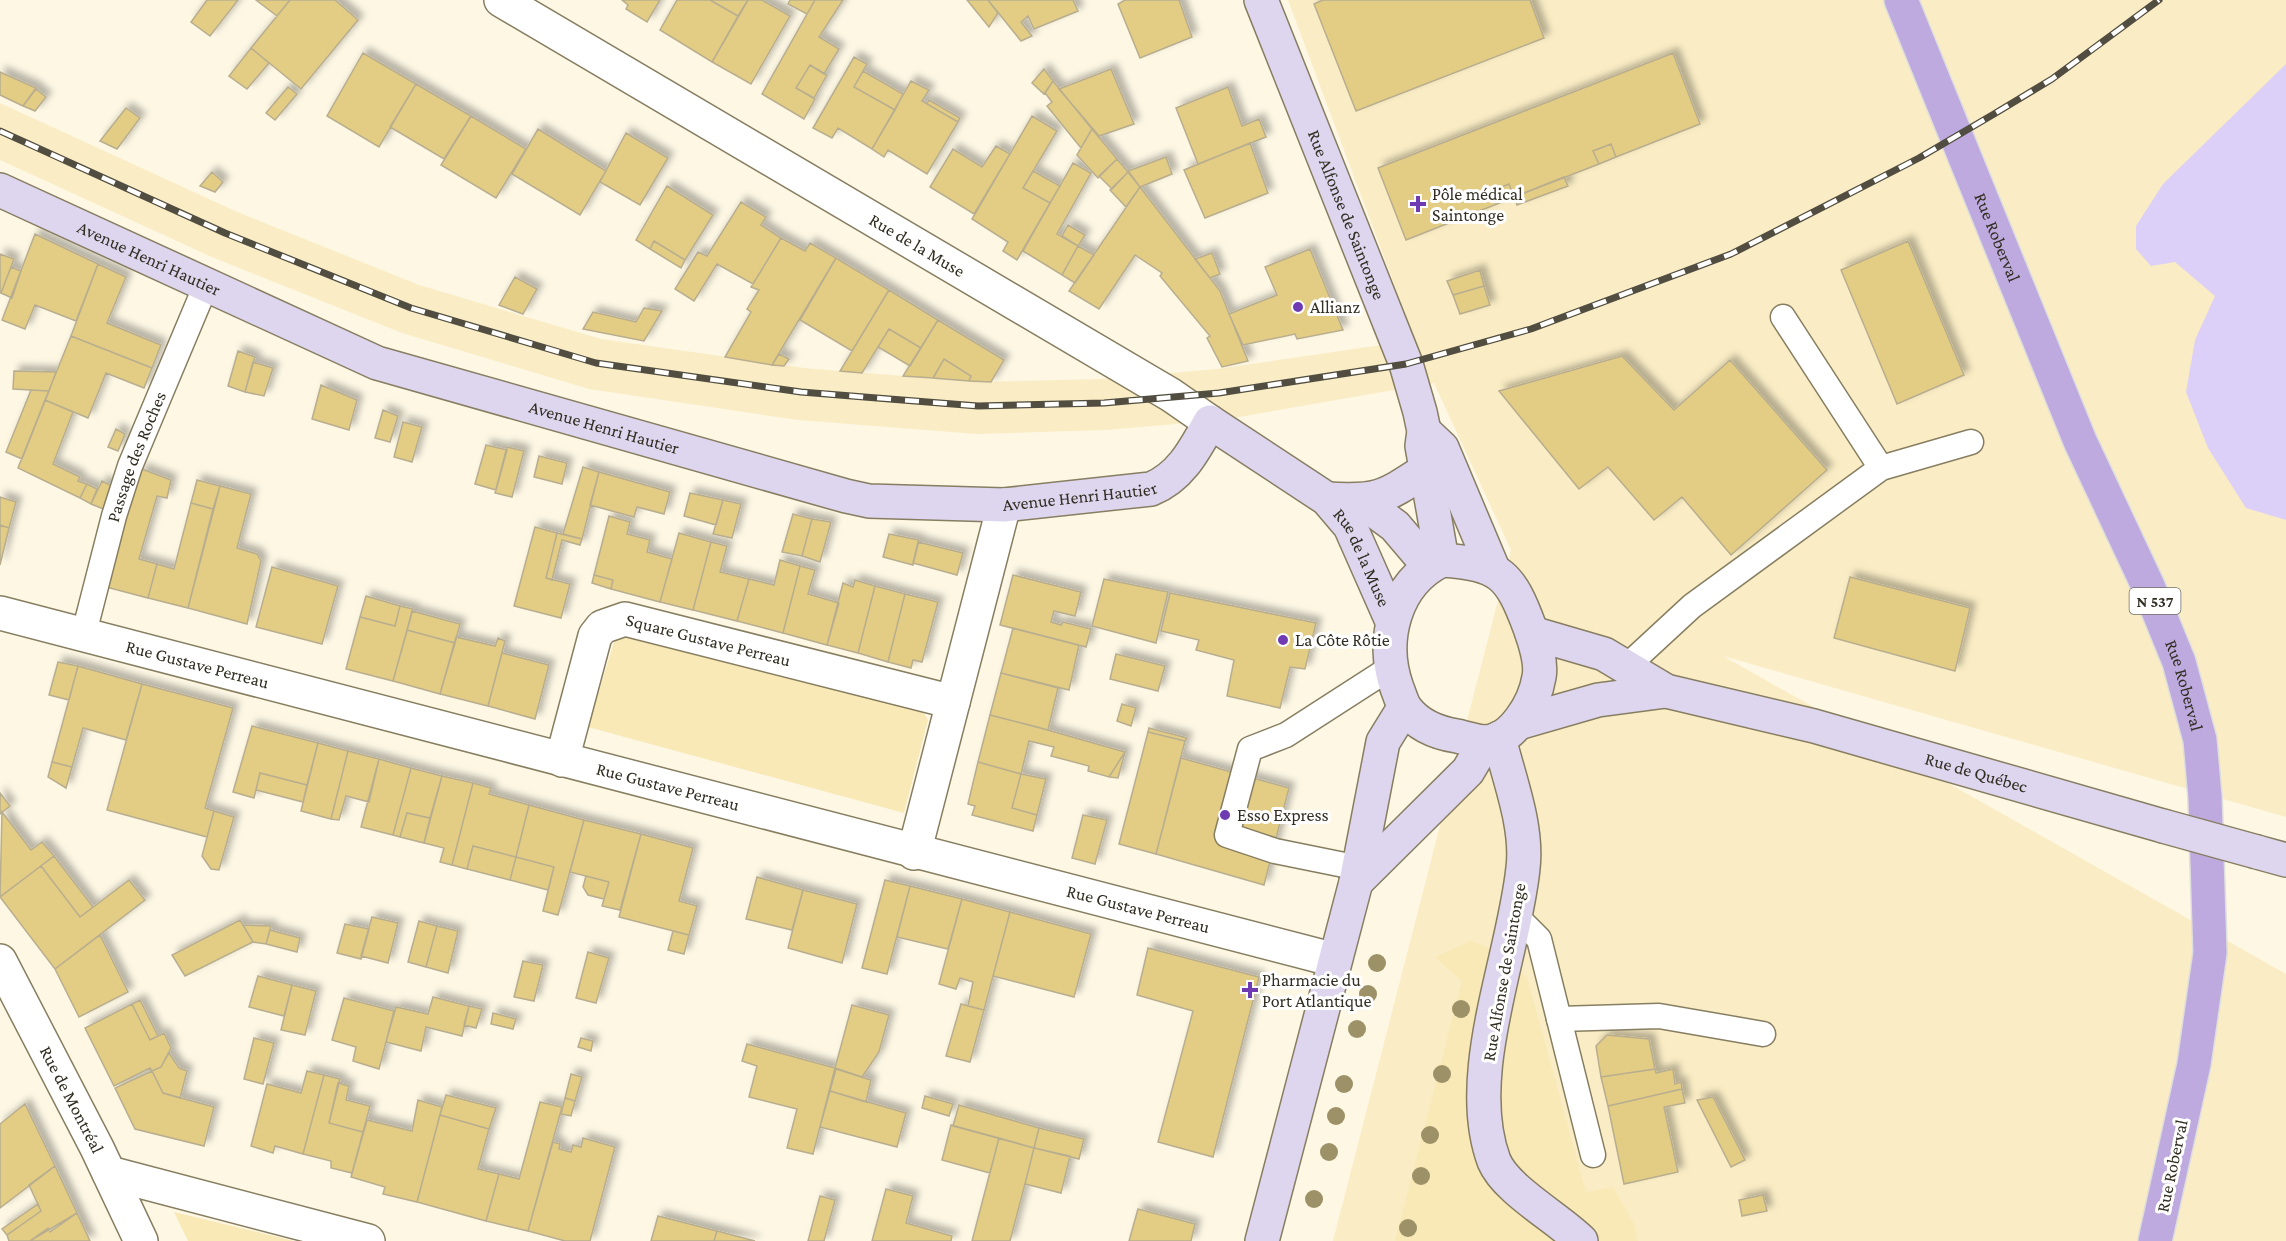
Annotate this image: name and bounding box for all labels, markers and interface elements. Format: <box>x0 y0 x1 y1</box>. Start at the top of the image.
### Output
street label: Rue Alfonse de Saintonge <box>1304 127 1389 302</box>
place label: Pôle médical Saintonge <box>1432 184 1523 225</box>
street label: Rue Roberval <box>1970 190 2024 285</box>
marker: Pôle médical Saintonge <box>1409 195 1427 213</box>
street label: Rue de la Muse <box>866 209 968 281</box>
street label: Avenue Henri Hautier <box>74 217 224 300</box>
place label: Allianz <box>1310 297 1360 317</box>
marker: Allianz <box>1291 300 1305 314</box>
street label: Passage des Roches <box>103 389 170 524</box>
street label: Avenue Henri Hautier <box>527 397 682 458</box>
street label: Avenue Henri Hautier <box>1002 477 1161 515</box>
street label: Rue de la Muse <box>1329 504 1394 610</box>
road number: N 537 <box>2130 588 2180 614</box>
street label: Square Gustave Perreau <box>624 610 793 671</box>
place label: La Côte Rôtie <box>1295 630 1390 650</box>
marker: La Côte Rôtie <box>1276 633 1290 647</box>
street label: Rue Gustave Perreau <box>124 636 272 693</box>
street label: Rue Roberval <box>2161 637 2207 733</box>
street label: Rue de Québec <box>1923 748 2030 797</box>
street label: Rue Gustave Perreau <box>594 758 742 815</box>
place label: Esso Express <box>1237 805 1329 825</box>
marker: Esso Express <box>1218 808 1232 822</box>
street label: Rue Gustave Perreau <box>1065 881 1212 937</box>
street label: Rue Alfonse de Saintonge <box>1478 881 1530 1063</box>
place label: Pharmacie du Port Atlantique <box>1262 970 1372 1011</box>
marker: Pharmacie du Port Atlantique <box>1243 983 1257 997</box>
street label: Rue de Montréal <box>36 1043 108 1156</box>
street label: Rue Roberval <box>2152 1118 2192 1214</box>

